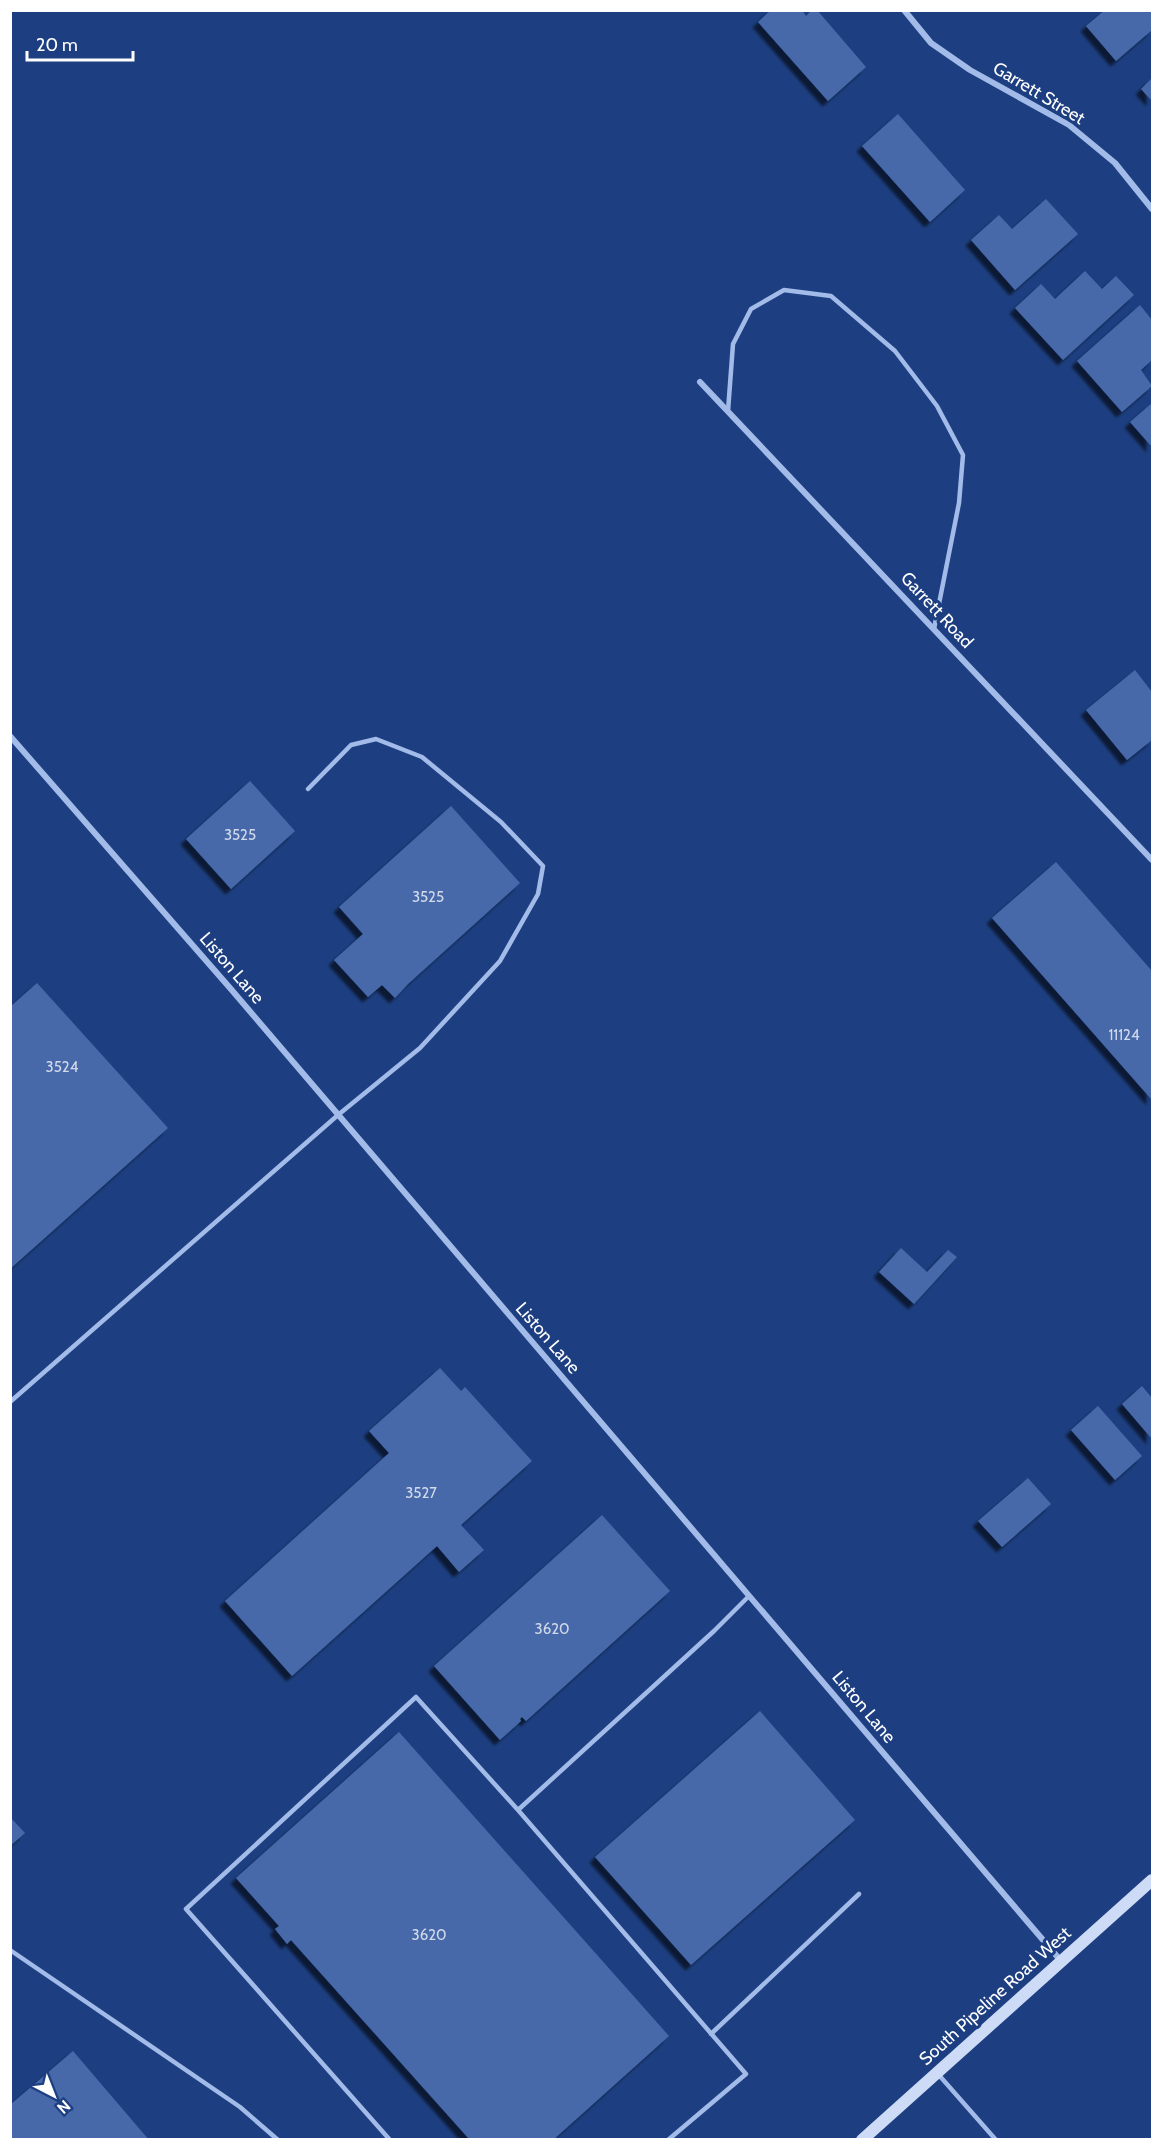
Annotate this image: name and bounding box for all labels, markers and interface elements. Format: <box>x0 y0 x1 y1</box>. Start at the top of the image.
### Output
scale bar <box>27 24 134 62</box>
text: 20 m <box>36 34 78 56</box>
street label: Garrett Street <box>989 57 1089 129</box>
street label: Garrett Road <box>896 567 978 653</box>
house number: 3525 <box>224 826 256 844</box>
house number: 3525 <box>412 888 444 906</box>
street label: Liston Lane <box>195 928 269 1008</box>
house number: 11124 <box>1108 1026 1140 1044</box>
house number: 3524 <box>46 1058 79 1076</box>
street label: Liston Lane <box>511 1298 585 1378</box>
house number: 3527 <box>405 1484 437 1502</box>
house number: 3620 <box>535 1620 569 1638</box>
street label: Liston Lane <box>828 1667 900 1747</box>
street label: South Pipeline Road West <box>915 1922 1075 2070</box>
house number: 3620 <box>412 1926 446 1944</box>
north arrow <box>24 2066 84 2126</box>
text: N <box>53 2096 74 2118</box>

